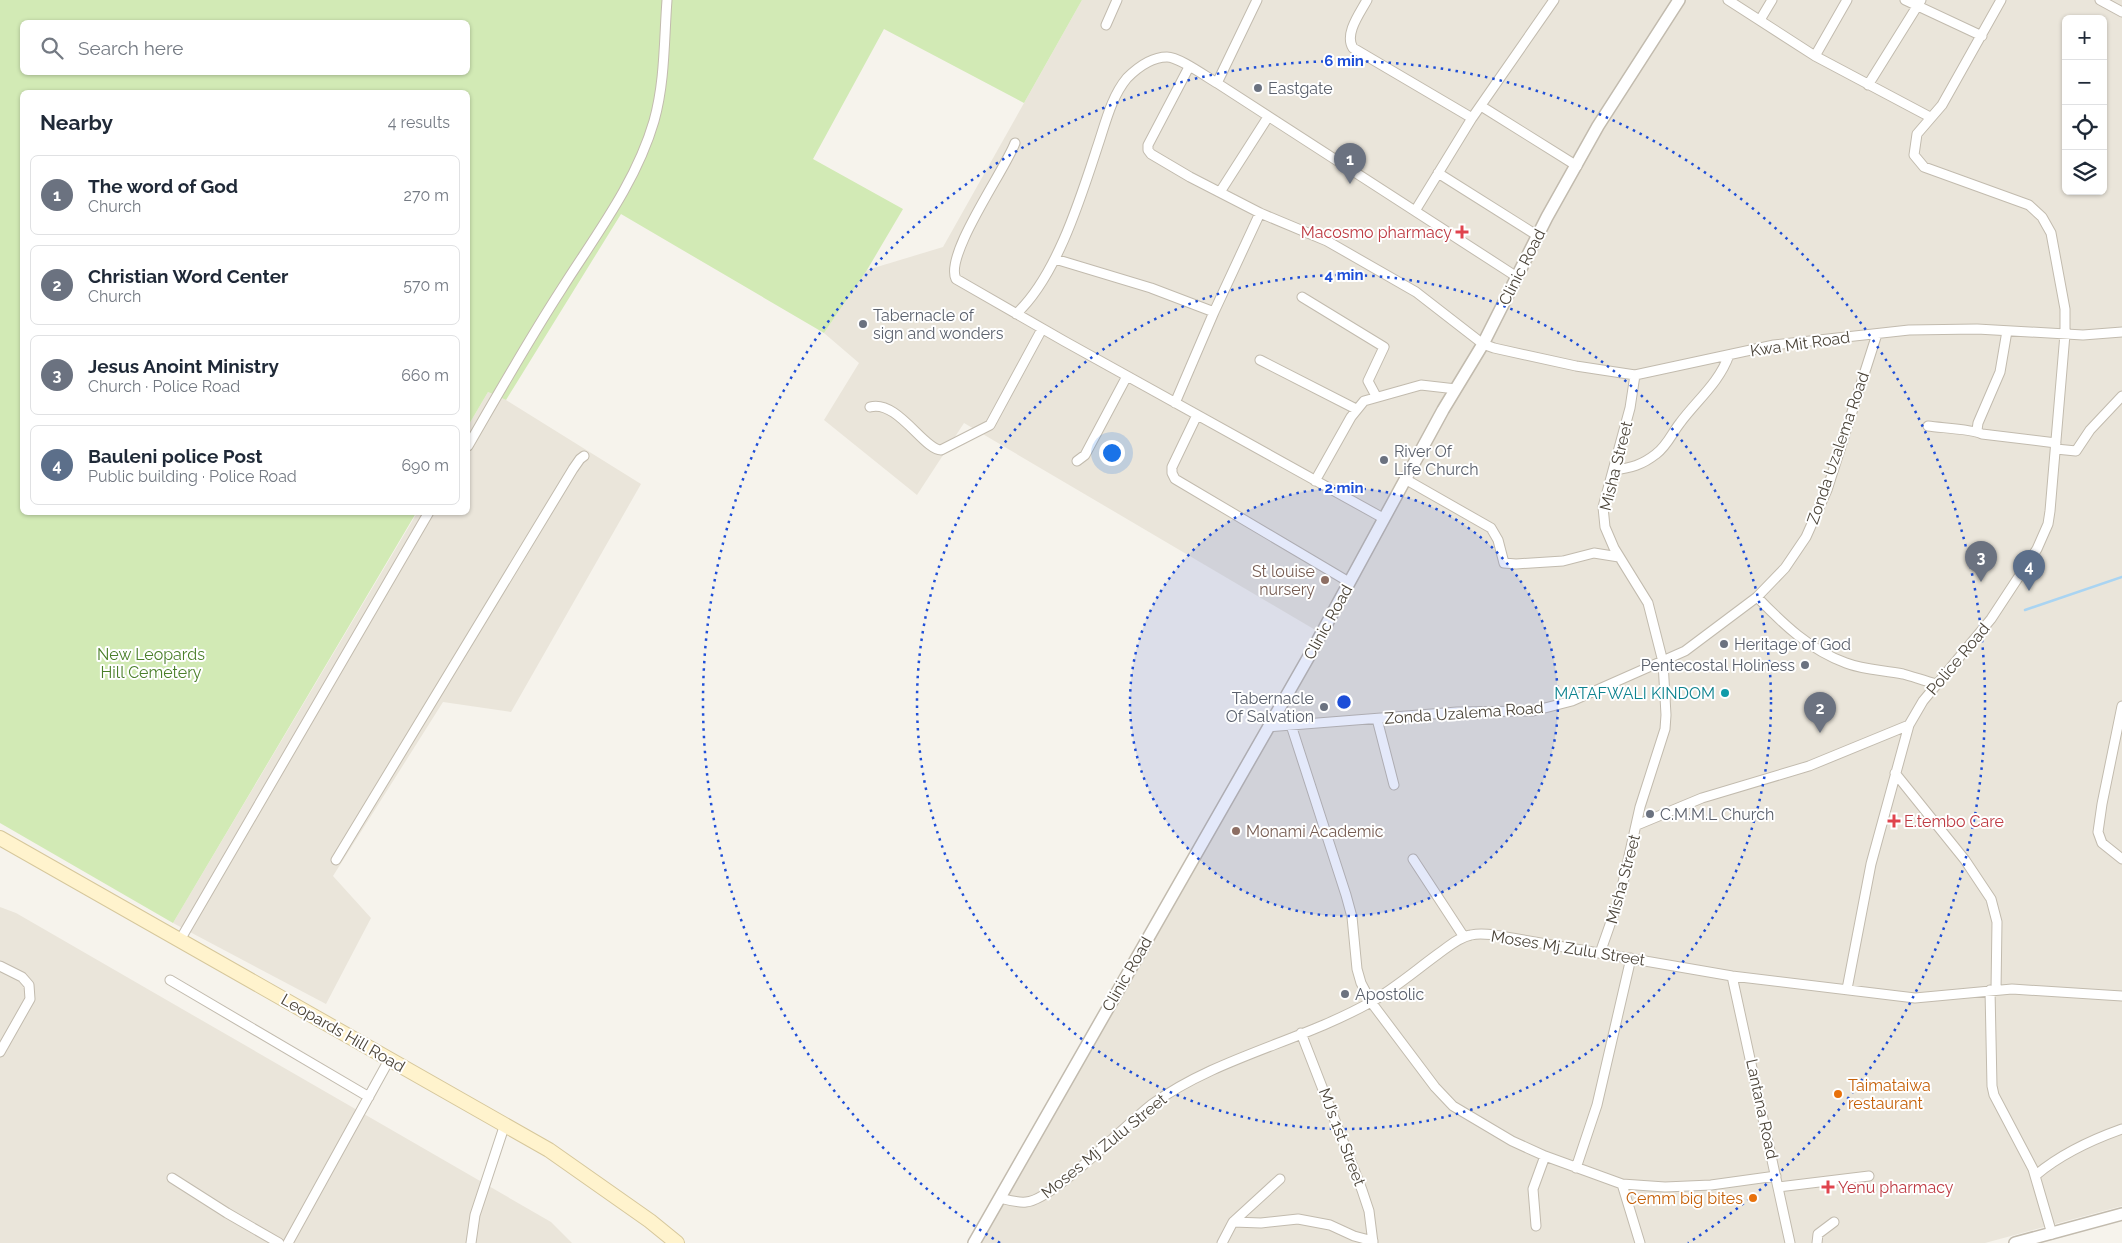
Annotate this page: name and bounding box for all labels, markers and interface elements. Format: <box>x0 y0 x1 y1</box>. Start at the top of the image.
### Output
map controls <box>2062 15 2107 195</box>
button: + <box>2062 15 2107 60</box>
search box <box>20 20 470 75</box>
icon: search <box>38 34 66 62</box>
text: Search here <box>78 37 184 59</box>
text: 6 min <box>1324 52 1364 70</box>
button: − <box>2062 60 2107 105</box>
place label: Eastgate <box>1268 79 1333 98</box>
marker: Eastgate <box>1252 82 1264 94</box>
button: locate <box>2062 105 2107 150</box>
text: Nearby <box>40 110 113 135</box>
text: 4 results <box>388 113 450 132</box>
pin: 1 <box>1334 143 1366 184</box>
button: layers <box>2062 150 2107 195</box>
text: The word of God <box>88 175 238 197</box>
text: 1 <box>53 186 61 205</box>
text: 270 m <box>404 186 449 205</box>
text: Church <box>88 197 141 216</box>
place label: Macosmo pharmacy <box>1301 223 1452 242</box>
marker: Macosmo pharmacy <box>1456 226 1468 238</box>
street label: Clinic Road <box>1495 226 1549 308</box>
text: Christian Word Center <box>88 265 288 287</box>
text: 4 min <box>1324 266 1364 284</box>
text: 2 <box>52 276 62 295</box>
text: 570 m <box>403 276 449 295</box>
text: Church <box>88 287 141 306</box>
place label: Tabernacle of sign and wonders <box>873 306 1004 343</box>
marker: Tabernacle of sign and wonders <box>857 318 869 330</box>
street label: Kwa Mit Road <box>1749 328 1851 360</box>
text: Jesus Anoint Ministry <box>88 355 279 377</box>
text: 3 <box>53 366 61 385</box>
text: 660 m <box>401 366 449 385</box>
street label: Zonda Uzalema Road <box>1803 369 1873 527</box>
text: Church · Police Road <box>88 377 240 396</box>
street label: Misha Street <box>1596 419 1636 513</box>
your location <box>1099 440 1125 466</box>
place label: River Of Life Church <box>1394 442 1479 479</box>
text: Bauleni police Post <box>88 445 263 467</box>
marker: River Of Life Church <box>1378 454 1390 466</box>
text: 4 <box>52 456 62 475</box>
text: 690 m <box>401 456 449 475</box>
text: Public building · Police Road <box>88 467 297 486</box>
text: 2 min <box>1325 479 1363 497</box>
pin: 3 <box>1965 541 1997 582</box>
pin: 4 <box>2013 550 2045 591</box>
place label: St louise nursery <box>1252 562 1315 599</box>
marker: St louise nursery <box>1319 574 1331 586</box>
street label: Clinic Road <box>1300 581 1356 663</box>
street label: Police Road <box>1923 619 1993 699</box>
place label: Heritage of God <box>1734 635 1851 654</box>
marker: Heritage of God <box>1718 638 1730 650</box>
park label: New Leopards Hill Cemetery <box>97 645 205 682</box>
place label: Pentecostal Holiness <box>1641 656 1795 675</box>
marker: Pentecostal Holiness <box>1799 659 1811 671</box>
place label: MATAFWALI KINDOM <box>1554 684 1715 703</box>
marker: MATAFWALI KINDOM <box>1719 687 1731 699</box>
place label: Tabernacle Of Salvation <box>1226 689 1314 726</box>
pin: 2 <box>1804 692 1836 733</box>
centre of rings <box>1335 693 1353 711</box>
street label: Zonda Uzalema Road <box>1384 698 1544 728</box>
marker: Tabernacle Of Salvation <box>1318 701 1330 713</box>
place label: C.M.M.L Church <box>1660 805 1774 824</box>
marker: C.M.M.L Church <box>1644 808 1656 820</box>
place label: E.tembo Care <box>1904 812 2004 831</box>
marker: E.tembo Care <box>1888 815 1900 827</box>
place label: Monami Academic <box>1246 822 1384 841</box>
marker: Monami Academic <box>1230 825 1242 837</box>
street label: Misha Street <box>1602 832 1644 926</box>
street label: Moses Mj Zulu Street <box>1490 926 1647 970</box>
street label: Clinic Road <box>1098 933 1156 1015</box>
place label: Apostolic <box>1355 985 1425 1004</box>
marker: Apostolic <box>1339 988 1351 1000</box>
street label: Leopards Hill Road <box>278 990 408 1076</box>
street label: Lantana Road <box>1742 1057 1782 1161</box>
place label: Taimataiwa restaurant <box>1848 1076 1931 1113</box>
street label: MJ’s 1st Street <box>1315 1085 1370 1189</box>
marker: Taimataiwa restaurant <box>1832 1088 1844 1100</box>
street label: Moses Mj Zulu Street <box>1038 1089 1171 1202</box>
place label: Yenu pharmacy <box>1838 1178 1954 1197</box>
marker: Yenu pharmacy <box>1822 1181 1834 1193</box>
place label: Cemm big bites <box>1626 1189 1743 1208</box>
marker: Cemm big bites <box>1747 1192 1759 1204</box>

